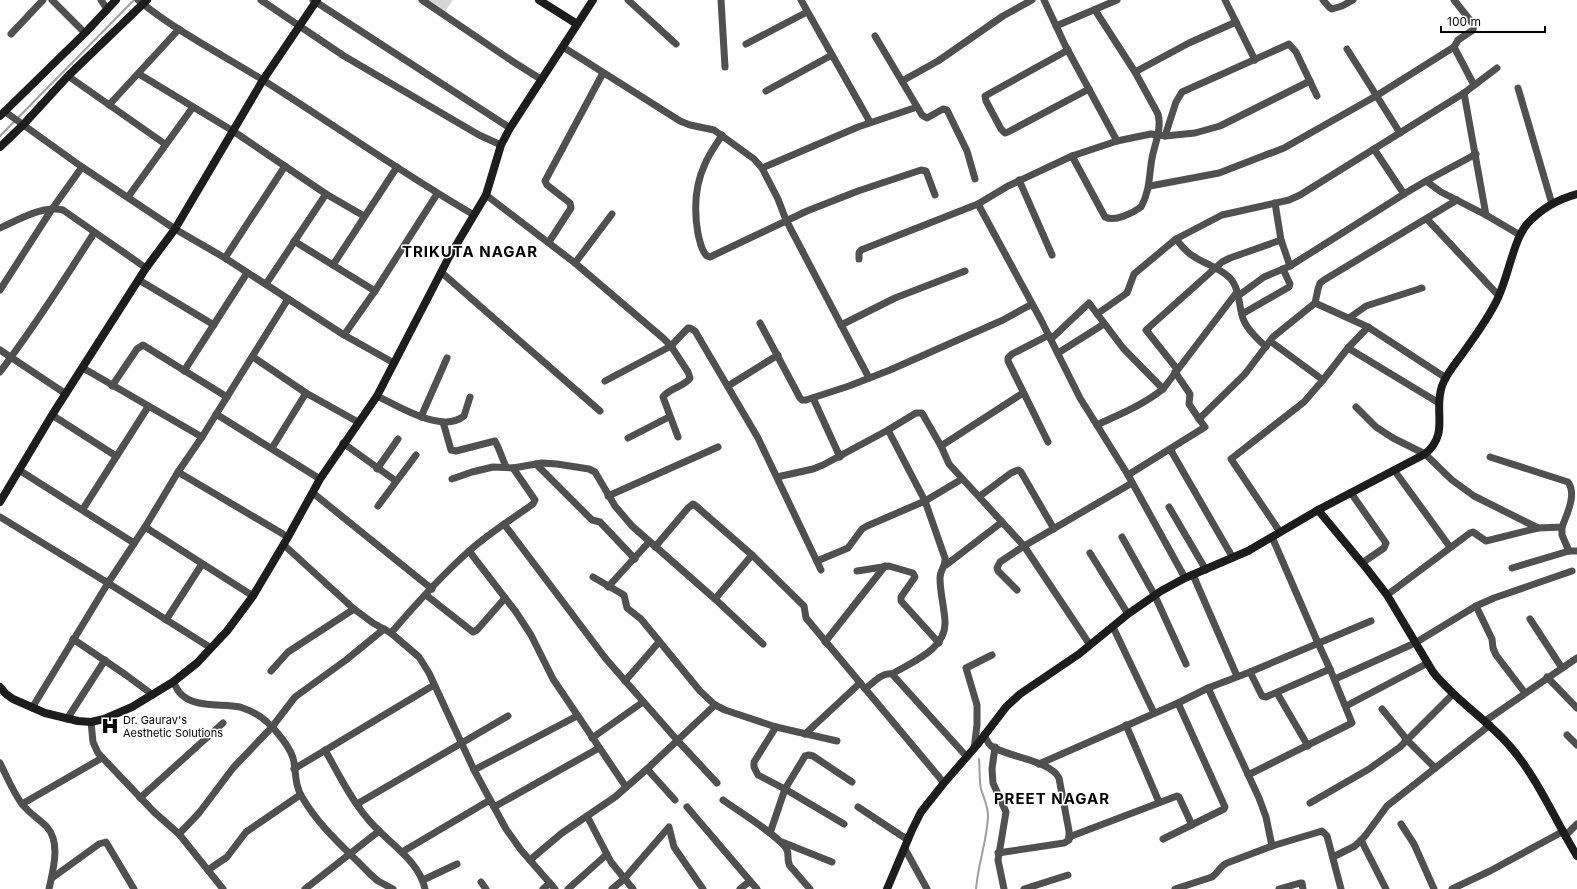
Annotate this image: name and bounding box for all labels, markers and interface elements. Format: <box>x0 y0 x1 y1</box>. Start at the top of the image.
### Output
scale bar <box>1441 8 1545 34</box>
text: 100 m <box>1447 14 1481 29</box>
district label: TRIKUTA NAGAR <box>402 242 538 261</box>
place label: Dr. Gaurav's Aesthetic Solutions <box>123 713 223 740</box>
hospital icon: Dr. Gaurav's Aesthetic Solutions <box>100 716 120 736</box>
district label: PREET NAGAR <box>994 789 1110 808</box>

